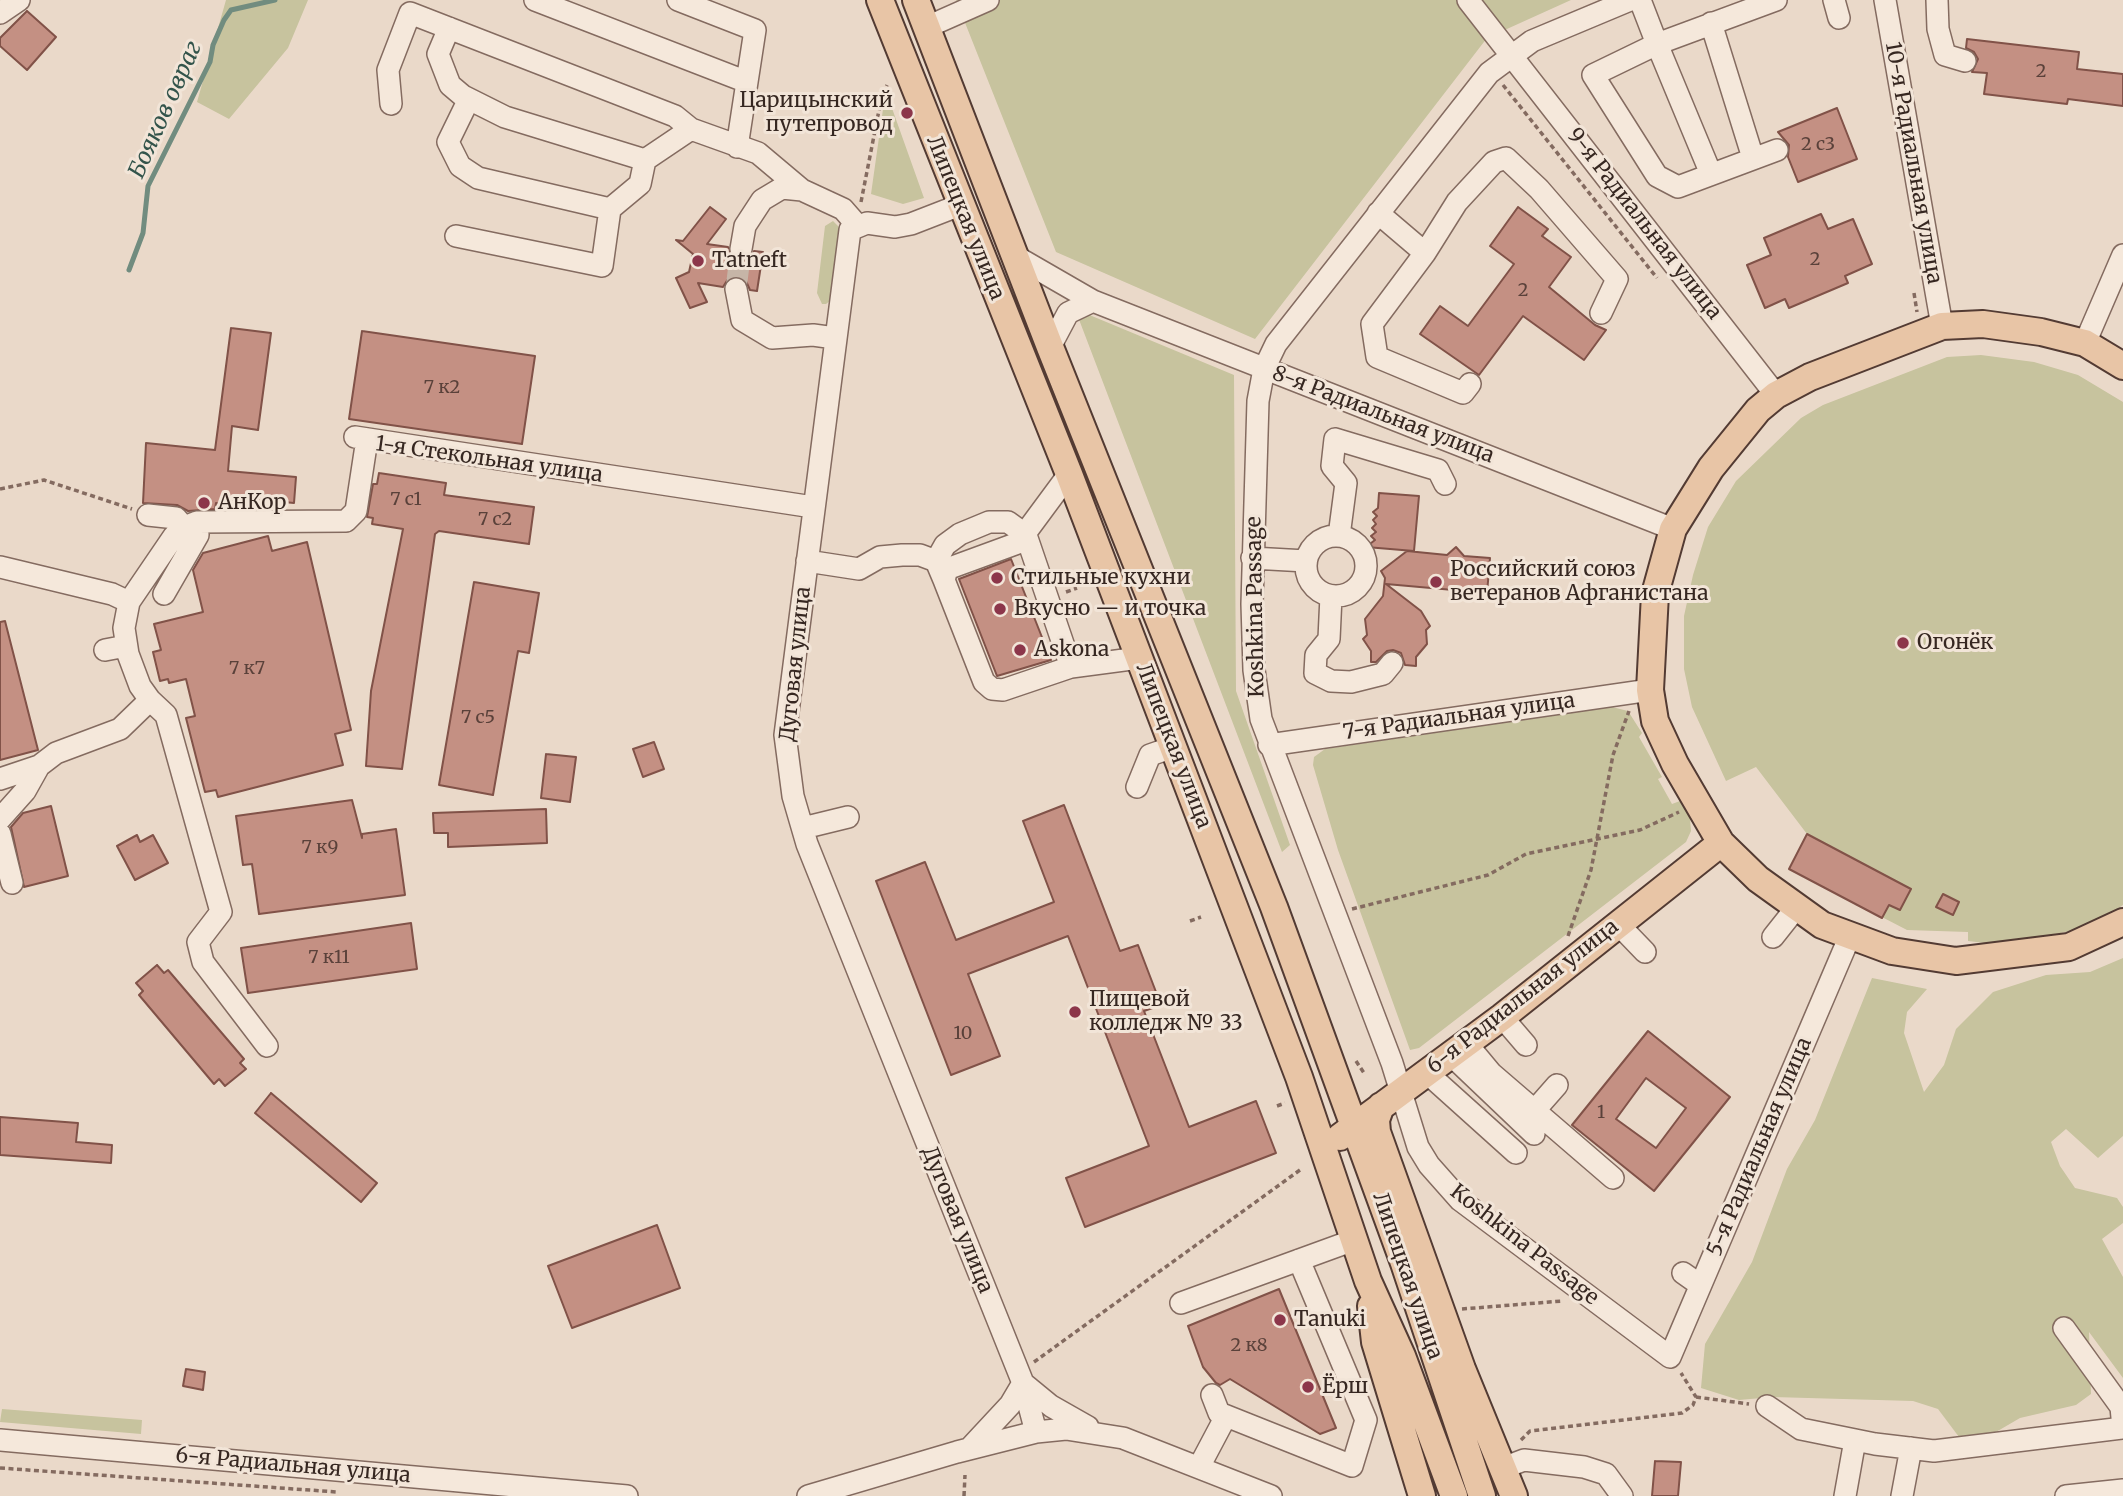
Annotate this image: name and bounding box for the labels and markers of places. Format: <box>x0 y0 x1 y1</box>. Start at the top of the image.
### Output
place label: Царицынский путепровод <box>739 88 893 138</box>
marker: Царицынский путепровод <box>899 105 915 121</box>
place label: Tatneft <box>712 248 787 274</box>
marker: Tatneft <box>690 253 706 269</box>
place label: АнКор <box>218 490 286 516</box>
marker: АнКор <box>196 495 212 511</box>
place label: Российский союз ветеранов Афганистана <box>1450 557 1708 607</box>
place label: Стильные кухни <box>1011 565 1191 591</box>
marker: Стильные кухни <box>989 570 1005 586</box>
marker: Российский союз ветеранов Афганистана <box>1428 574 1444 590</box>
place label: Вкусно — и точка <box>1014 596 1206 622</box>
marker: Вкусно — и точка <box>992 601 1008 617</box>
place label: Огонёк <box>1917 630 1993 656</box>
marker: Огонёк <box>1895 635 1911 651</box>
place label: Askona <box>1034 637 1109 663</box>
marker: Askona <box>1012 642 1028 658</box>
place label: Пищевой колледж № 33 <box>1089 987 1243 1037</box>
marker: Пищевой колледж № 33 <box>1067 1004 1083 1020</box>
place label: Tanuki <box>1294 1307 1366 1333</box>
marker: Tanuki <box>1272 1312 1288 1328</box>
place label: Ёрш <box>1322 1374 1368 1400</box>
marker: Ёрш <box>1300 1379 1316 1395</box>

